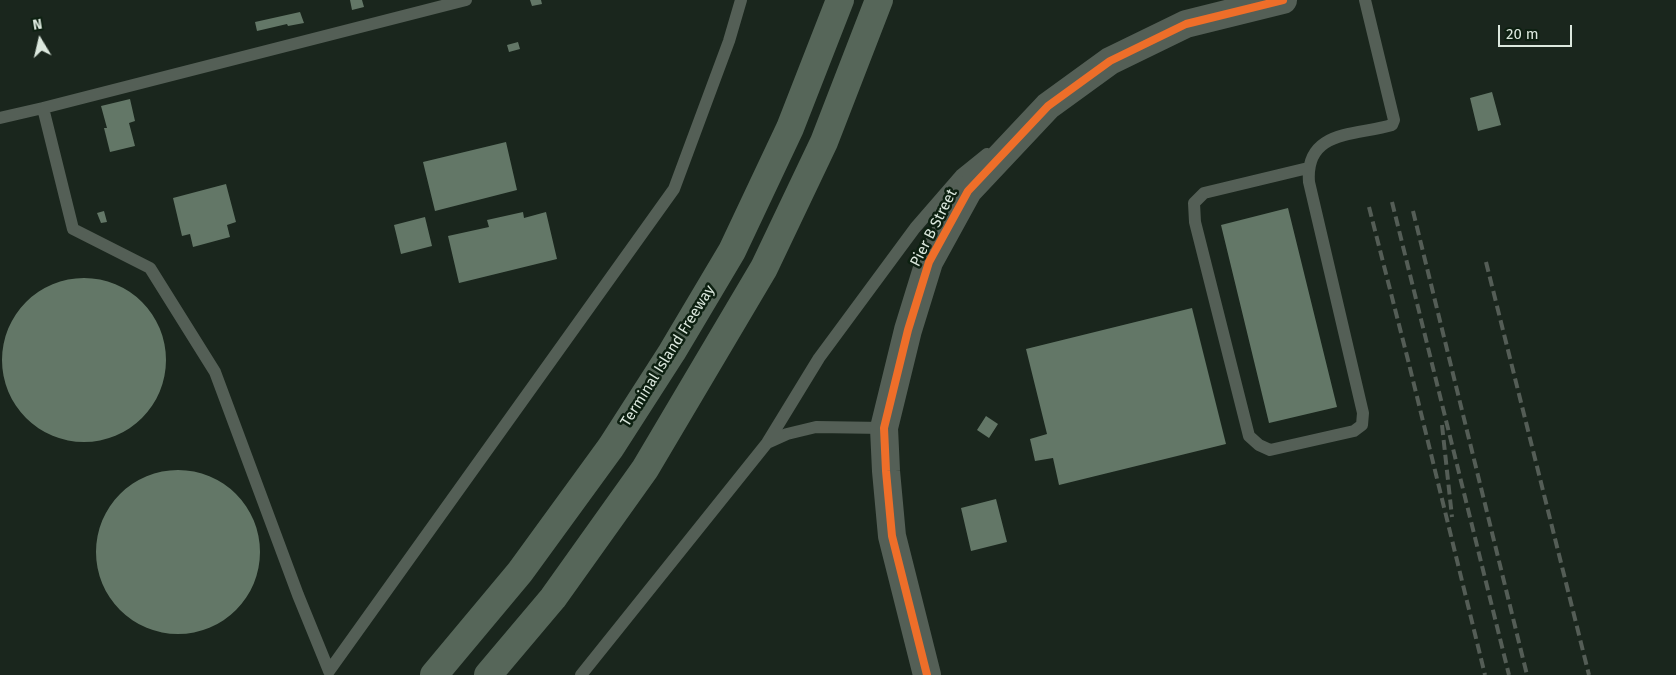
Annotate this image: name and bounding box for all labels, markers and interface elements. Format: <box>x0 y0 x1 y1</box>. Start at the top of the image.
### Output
north arrow <box>15 15 65 65</box>
scale bar <box>1501 15 1575 47</box>
text: N <box>32 16 43 34</box>
text: 20 m <box>1506 25 1539 43</box>
street label: Pier B Street <box>907 186 961 270</box>
street label: Terminal Island Freeway <box>617 282 719 430</box>

